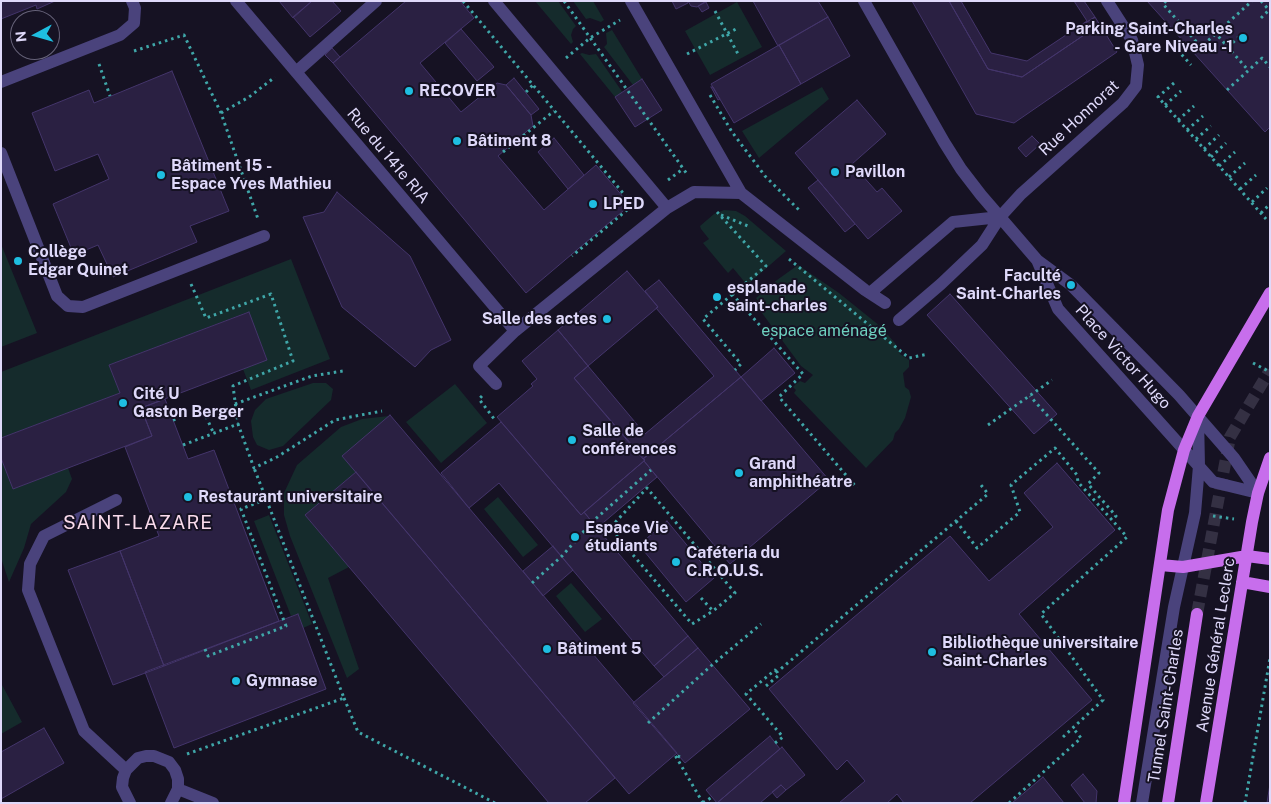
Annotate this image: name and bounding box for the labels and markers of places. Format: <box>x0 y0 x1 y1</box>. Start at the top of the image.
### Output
place label: Parking Saint-Charles - Gare Niveau -1 <box>1065 19 1233 57</box>
marker: Parking Saint-Charles - Gare Niveau -1 <box>1237 32 1249 44</box>
place label: RECOVER <box>419 81 496 101</box>
marker: RECOVER <box>403 85 415 97</box>
place label: Bâtiment 8 <box>467 131 551 151</box>
marker: Bâtiment 8 <box>451 135 463 147</box>
place label: Bâtiment 15 - Espace Yves Mathieu <box>171 156 331 194</box>
place label: Pavillon <box>845 162 905 182</box>
marker: Pavillon <box>829 166 841 178</box>
marker: Bâtiment 15 - Espace Yves Mathieu <box>155 169 167 181</box>
place label: LPED <box>603 194 644 214</box>
marker: LPED <box>587 198 599 210</box>
place label: Collège Edgar Quinet <box>28 242 128 280</box>
marker: Collège Edgar Quinet <box>12 255 24 267</box>
place label: Faculté Saint-Charles <box>956 266 1061 304</box>
place label: esplanade saint-charles <box>727 278 827 316</box>
marker: Faculté Saint-Charles <box>1065 279 1077 291</box>
marker: esplanade saint-charles <box>711 291 723 303</box>
place label: Salle des actes <box>482 309 597 329</box>
marker: Salle des actes <box>601 313 613 325</box>
place label: Cité U Gaston Berger <box>133 384 244 422</box>
marker: Cité U Gaston Berger <box>117 397 129 409</box>
place label: Salle de conférences <box>582 421 676 459</box>
marker: Salle de conférences <box>566 434 578 446</box>
place label: Grand amphithéatre <box>749 454 852 492</box>
marker: Grand amphithéatre <box>733 467 745 479</box>
place label: Restaurant universitaire <box>198 487 382 507</box>
marker: Restaurant universitaire <box>182 491 194 503</box>
place label: Espace Vie étudiants <box>585 518 669 556</box>
marker: Espace Vie étudiants <box>569 531 581 543</box>
place label: Caféteria du C.R.O.U.S. <box>686 543 780 581</box>
marker: Caféteria du C.R.O.U.S. <box>670 556 682 568</box>
place label: Bibliothèque universitaire Saint-Charles <box>942 633 1139 671</box>
place label: Bâtiment 5 <box>557 639 642 659</box>
marker: Bâtiment 5 <box>541 643 553 655</box>
marker: Bibliothèque universitaire Saint-Charles <box>926 646 938 658</box>
place label: Gymnase <box>246 671 318 691</box>
marker: Gymnase <box>230 675 242 687</box>

